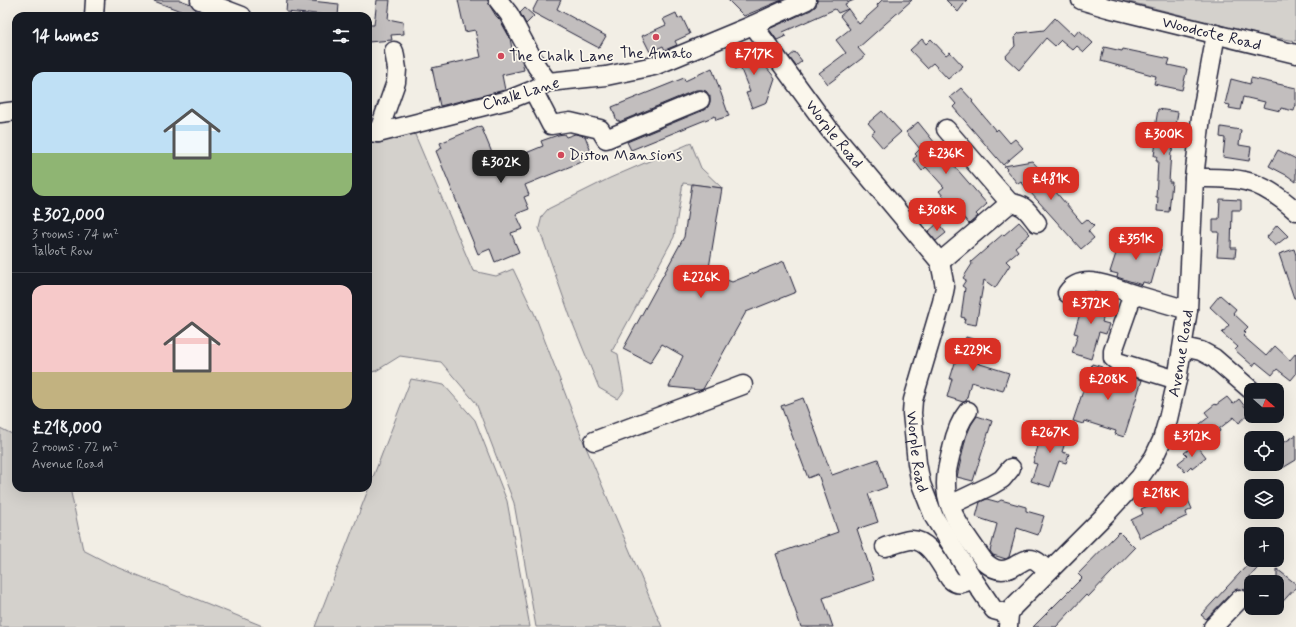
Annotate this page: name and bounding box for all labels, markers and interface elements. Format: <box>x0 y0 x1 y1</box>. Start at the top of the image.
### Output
street label: Woodcote Road <box>1160 11 1264 56</box>
text: 14 homes <box>32 25 99 47</box>
icon: filters <box>330 25 352 47</box>
marker: The Amato <box>651 32 661 42</box>
pin: £717K <box>726 42 782 76</box>
place label: The Amato <box>620 43 693 64</box>
place label: The Chalk Lane <box>509 46 614 67</box>
text: £717K <box>734 46 774 63</box>
marker: The Chalk Lane <box>496 51 506 61</box>
street label: Chalk Lane <box>480 72 562 116</box>
street label: Worple Road <box>801 96 868 173</box>
icon: home <box>156 98 228 170</box>
pin: £300K <box>1136 122 1192 156</box>
text: £300K <box>1144 126 1184 143</box>
pin: £236K <box>918 141 974 175</box>
place label: Diston Mansions <box>569 145 682 166</box>
text: £236K <box>928 145 964 162</box>
pin: £302K <box>473 150 529 184</box>
marker: Diston Mansions <box>556 150 566 160</box>
text: £302K <box>481 154 521 171</box>
pin: £481K <box>1023 167 1079 201</box>
text: £481K <box>1032 171 1070 188</box>
pin: £308K <box>909 198 965 232</box>
text: £308K <box>918 202 956 219</box>
text: £302,000 <box>32 204 105 226</box>
text: 3 rooms · 74 m² <box>32 226 119 243</box>
pin: £351K <box>1108 227 1164 261</box>
text: £351K <box>1118 231 1154 248</box>
text: Talbot Row <box>32 243 93 260</box>
pin: £226K <box>673 265 729 299</box>
text: £226K <box>682 269 720 286</box>
pin: £372K <box>1063 291 1119 325</box>
text: £372K <box>1072 295 1110 312</box>
street label: Avenue Road <box>1163 308 1198 399</box>
icon: home <box>156 311 228 383</box>
pin: £229K <box>945 338 1001 372</box>
text: £229K <box>954 342 992 359</box>
pin: £208K <box>1080 367 1136 401</box>
text: £208K <box>1088 371 1128 388</box>
north arrow <box>1244 383 1284 423</box>
map controls <box>1244 383 1284 615</box>
street label: Worple Road <box>901 410 934 495</box>
text: £218,000 <box>32 417 102 439</box>
pin: £267K <box>1022 420 1078 454</box>
text: £267K <box>1030 424 1070 441</box>
pin: £312K <box>1164 424 1220 458</box>
text: £312K <box>1173 428 1211 445</box>
button: locate <box>1244 431 1284 471</box>
text: 2 rooms · 72 m² <box>32 439 118 456</box>
text: Avenue Road <box>32 456 103 473</box>
button: layers <box>1244 479 1284 519</box>
pin: £218K <box>1133 481 1189 515</box>
text: £218K <box>1142 485 1180 502</box>
button: + <box>1244 527 1284 567</box>
button: − <box>1244 575 1284 615</box>

